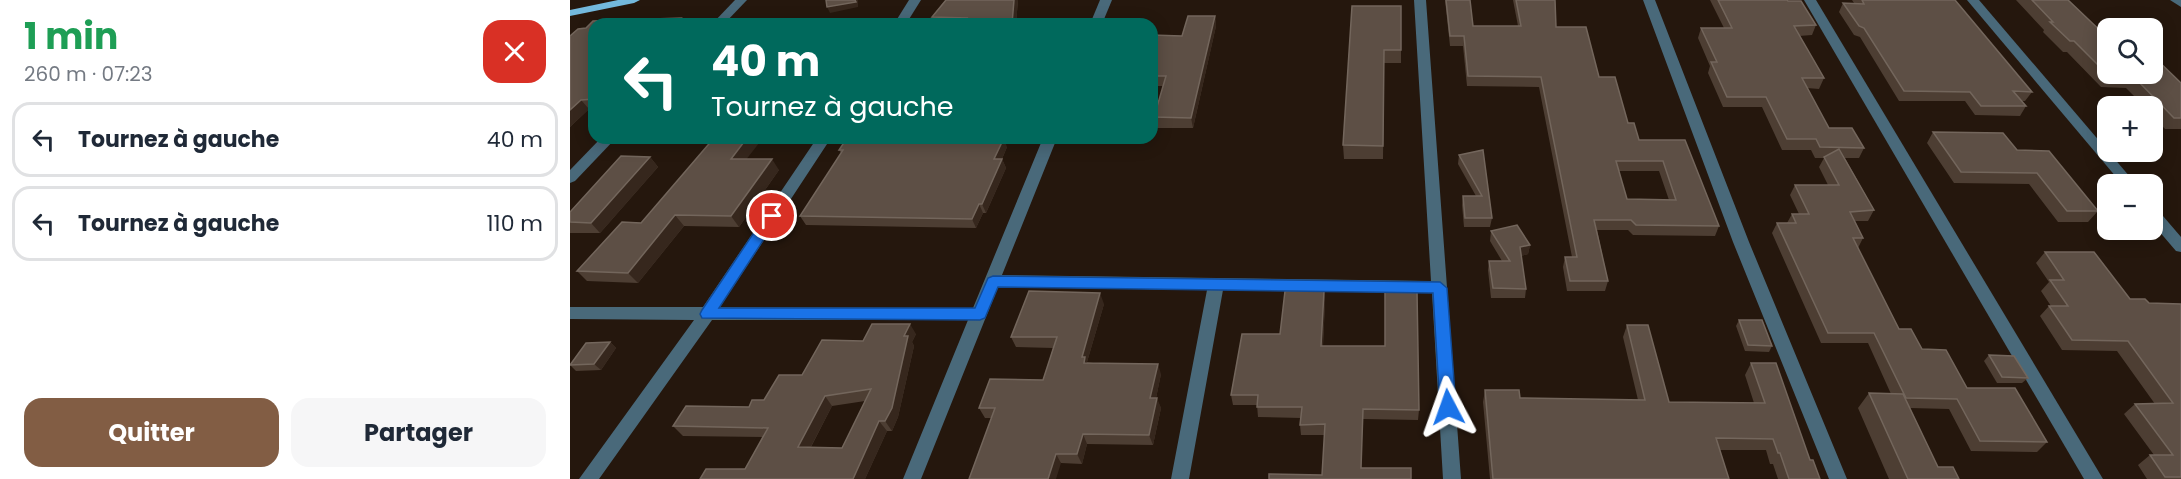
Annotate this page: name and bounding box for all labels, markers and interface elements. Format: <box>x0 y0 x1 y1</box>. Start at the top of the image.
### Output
text: 1 min <box>24 11 118 62</box>
map controls <box>2097 18 2163 240</box>
button: search <box>2097 18 2163 84</box>
button: close <box>483 20 546 83</box>
text: 40 m <box>711 32 820 91</box>
icon: left <box>612 42 690 120</box>
text: 260 m · 07:23 <box>24 60 153 88</box>
text: Tournez à gauche <box>711 88 953 125</box>
button: + <box>2097 96 2163 162</box>
icon: left <box>27 123 60 156</box>
text: Tournez à gauche <box>78 124 279 155</box>
text: 40 m <box>487 124 543 155</box>
button: − <box>2097 174 2163 240</box>
pin <box>746 190 797 241</box>
icon: arrive <box>755 199 788 232</box>
icon: left <box>27 207 60 240</box>
text: Tournez à gauche <box>78 208 279 239</box>
text: 110 m <box>487 208 543 239</box>
position arrow <box>1416 375 1480 439</box>
button: Quitter <box>24 398 279 467</box>
button: Partager <box>291 398 546 467</box>

